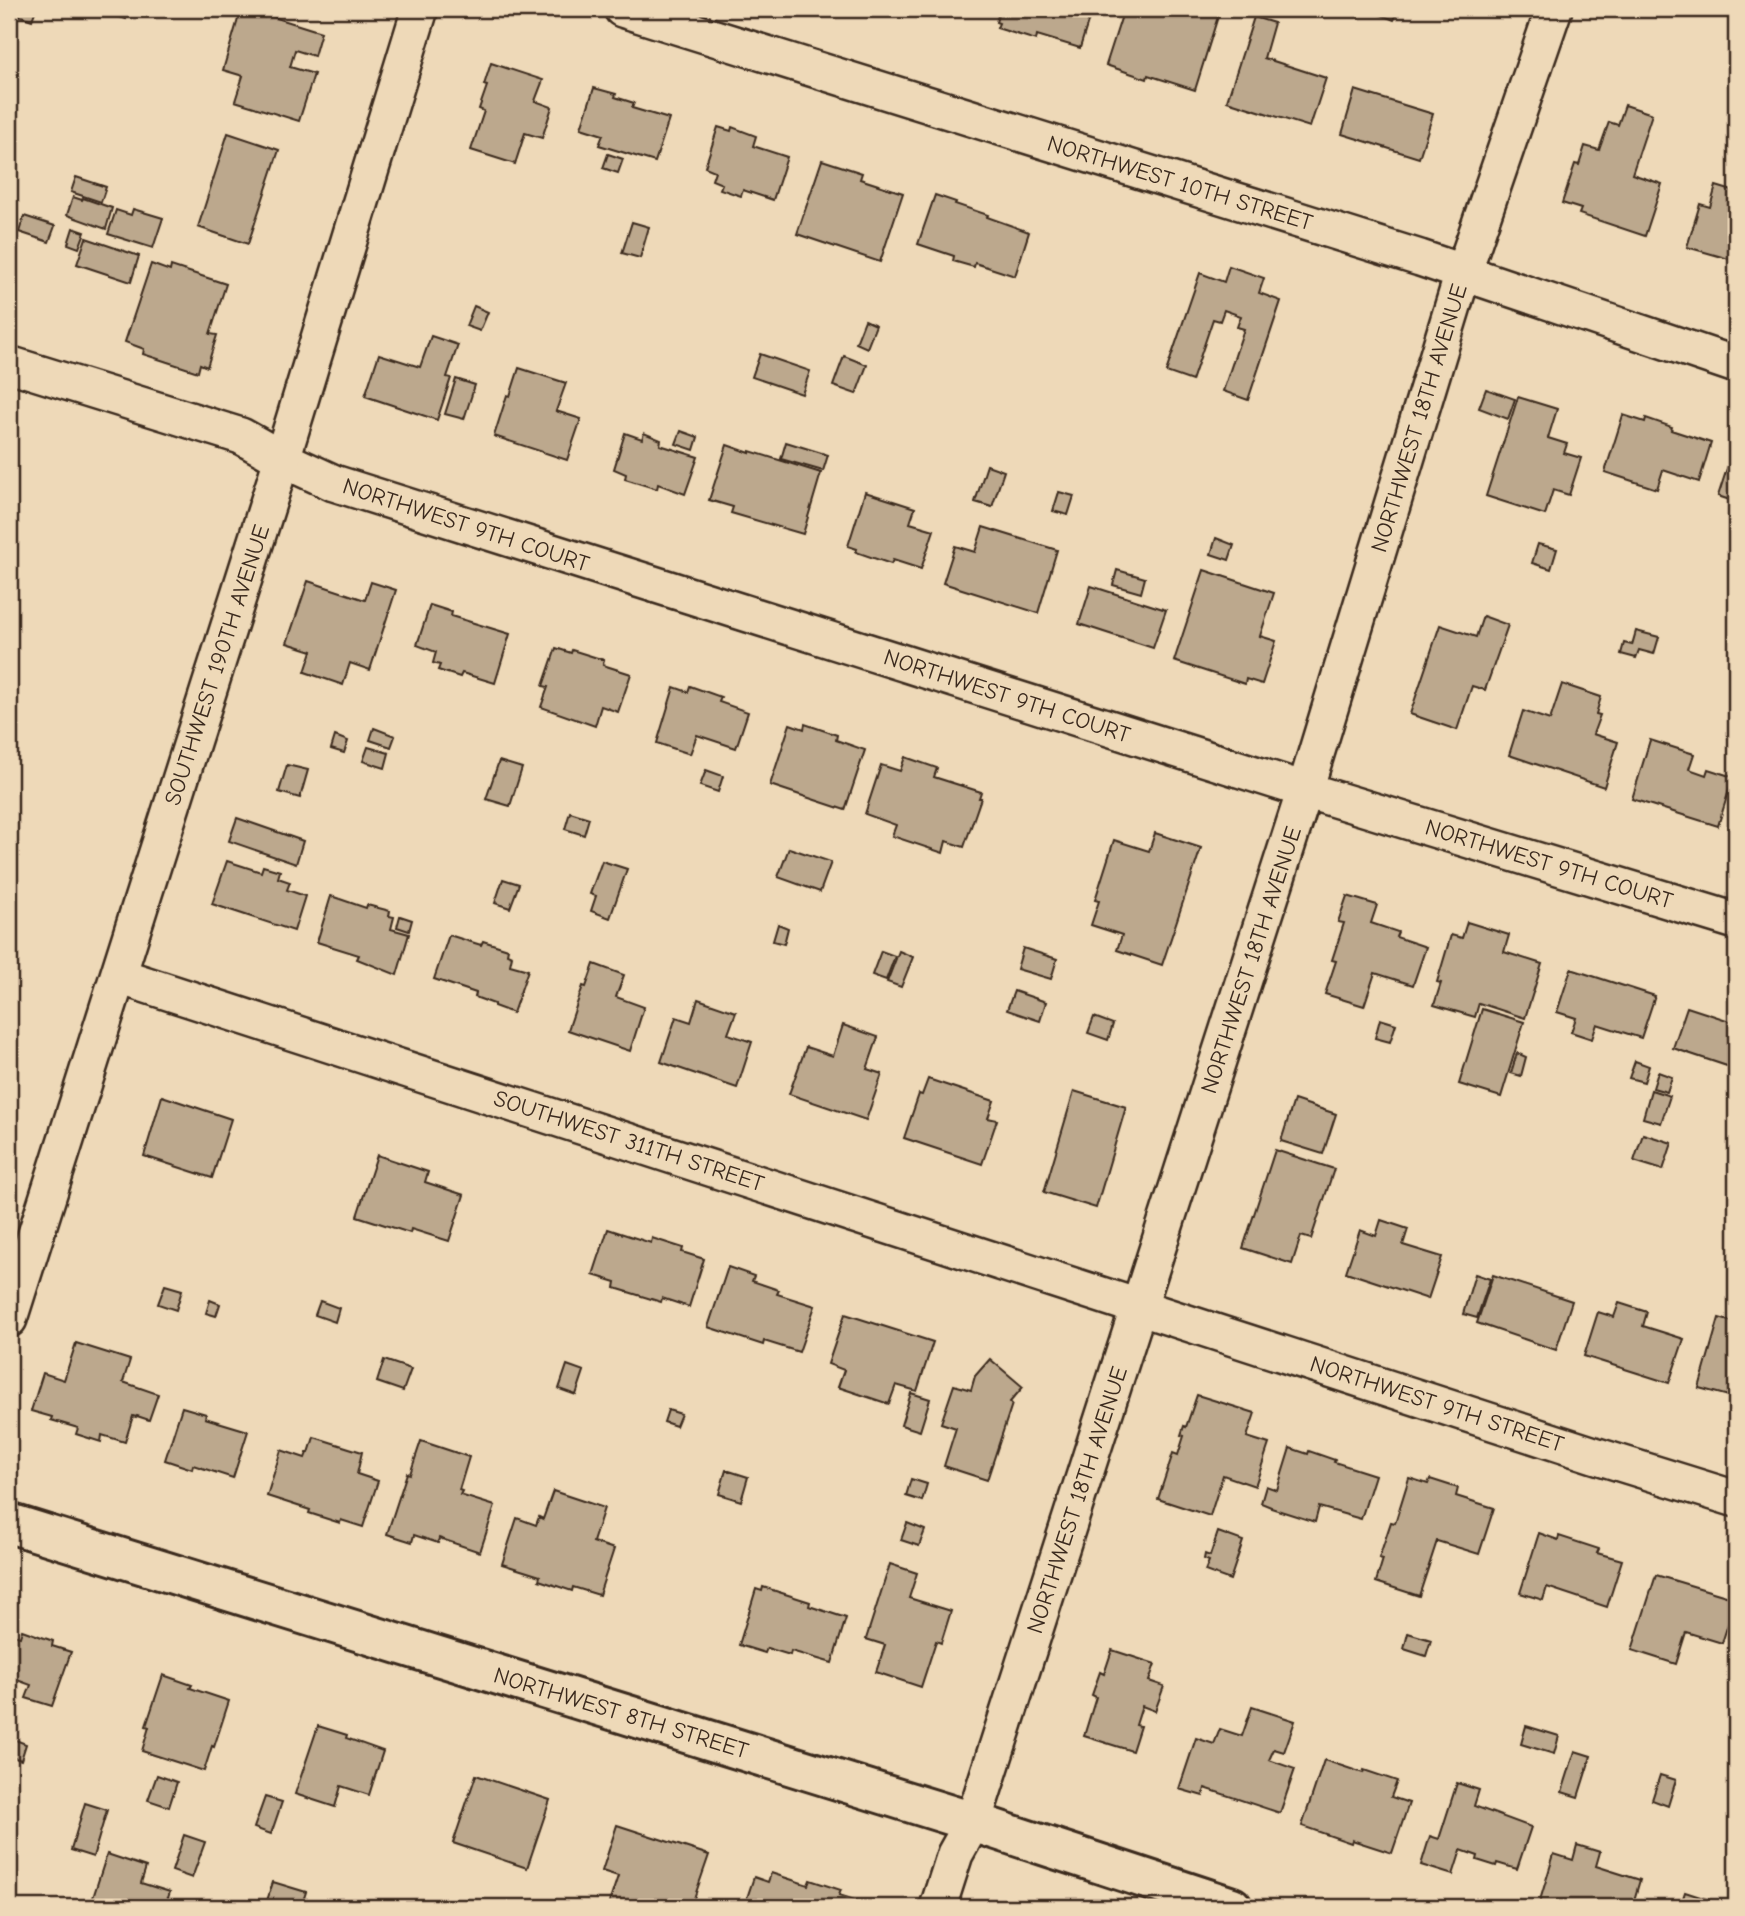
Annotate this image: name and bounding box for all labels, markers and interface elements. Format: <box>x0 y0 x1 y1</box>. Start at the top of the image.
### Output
street label: NORTHWEST 10TH STREET <box>1044 130 1316 236</box>
street label: NORTHWEST 18TH AVENUE <box>1365 280 1473 555</box>
street label: NORTHWEST 9TH COURT <box>339 472 593 578</box>
street label: SOUTHWEST 190TH AVENUE <box>159 521 275 809</box>
street label: NORTHWEST 9TH COURT <box>880 643 1134 749</box>
street label: NORTHWEST 9TH COURT <box>1422 813 1676 915</box>
street label: NORTHWEST 18TH AVENUE <box>1195 823 1307 1097</box>
street label: SOUTHWEST 311TH STREET <box>490 1085 768 1197</box>
street label: NORTHWEST 9TH STREET <box>1307 1350 1567 1458</box>
street label: NORTHWEST 18TH AVENUE <box>1021 1363 1133 1637</box>
street label: NORTHWEST 8TH STREET <box>490 1661 752 1765</box>

